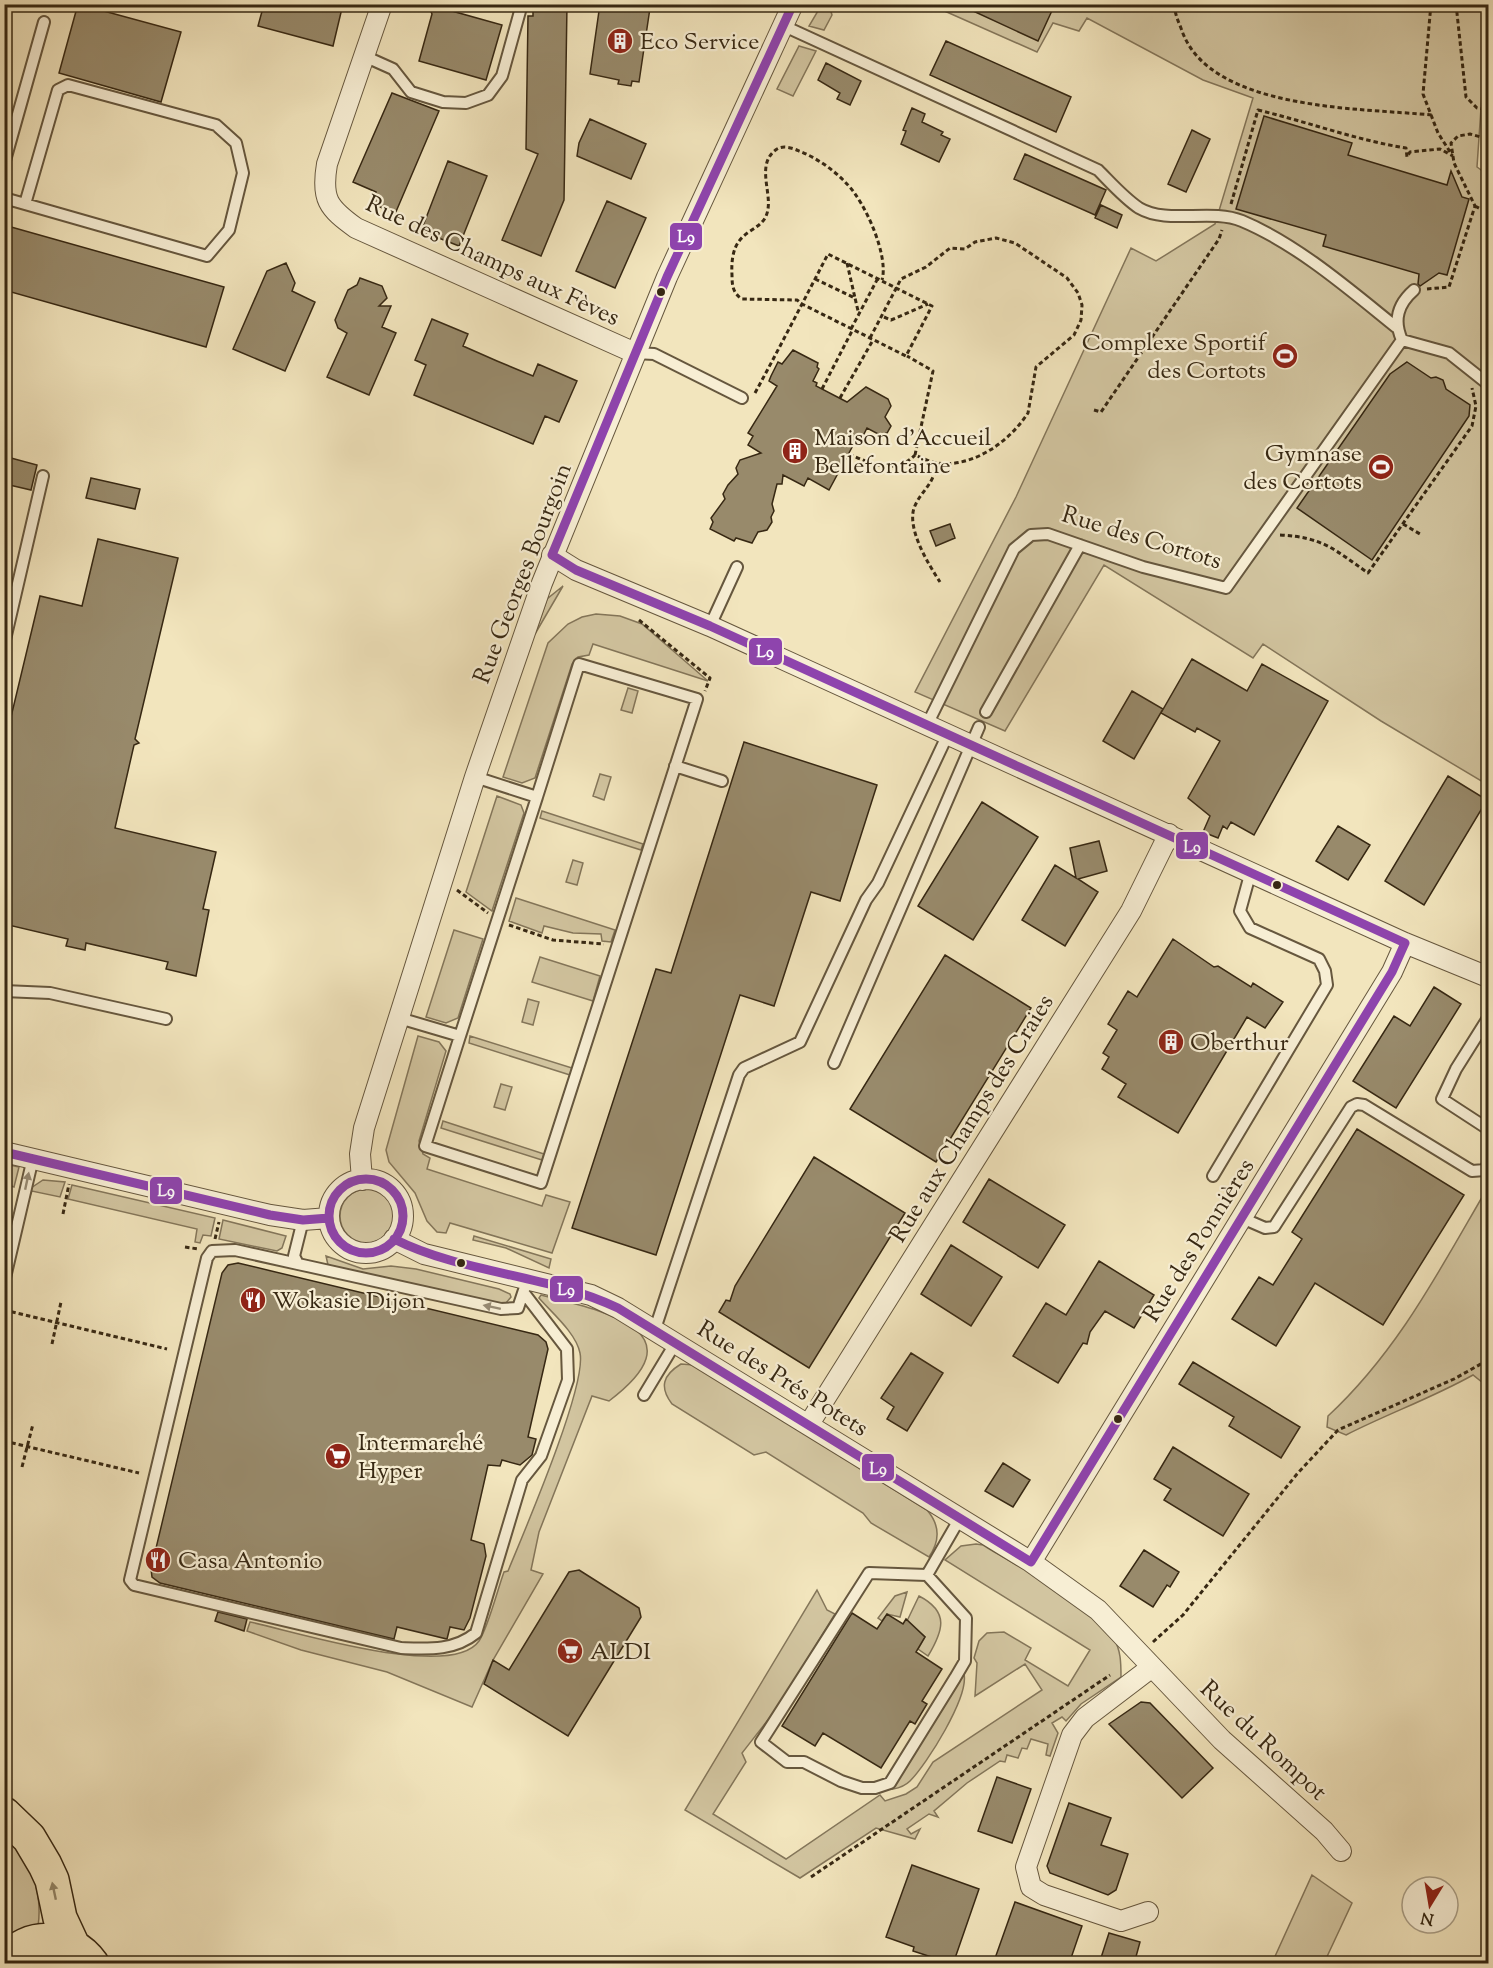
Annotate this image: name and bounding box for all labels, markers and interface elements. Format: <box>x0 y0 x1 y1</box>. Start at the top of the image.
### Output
building icon: Eco Service <box>605 26 635 56</box>
place label: Eco Service <box>640 26 759 60</box>
street label: Rue des Champs aux Fèves <box>360 188 625 336</box>
line badge: L9 <box>669 222 703 251</box>
text: L9 <box>677 227 695 250</box>
unlabelled marker <box>655 286 667 298</box>
place label: Complexe Sportif des Cortots <box>1082 327 1268 389</box>
sports icon: Complexe Sportif des Cortots <box>1270 341 1300 371</box>
place label: Maison d'Accueil Bellefontaine <box>814 422 992 484</box>
building icon: Maison d'Accueil Bellefontaine <box>780 436 810 466</box>
place label: Gymnase des Cortots <box>1243 438 1362 500</box>
sports icon: Gymnase des Cortots <box>1366 452 1396 482</box>
street label: Rue Georges Bourgoin <box>466 459 582 689</box>
street label: Rue des Cortots <box>1057 498 1225 579</box>
line badge: L9 <box>748 637 783 666</box>
text: L9 <box>756 642 774 665</box>
line badge: L9 <box>1175 831 1209 860</box>
text: L9 <box>1183 837 1201 860</box>
unlabelled marker <box>1271 879 1283 891</box>
street label: Rue aux Champs des Craies <box>882 988 1063 1250</box>
building icon: Oberthur <box>1156 1027 1186 1057</box>
place label: Oberthur <box>1190 1027 1289 1061</box>
street label: Rue des Ponnières <box>1136 1153 1264 1329</box>
one-way arrow <box>23 1172 33 1191</box>
line badge: L9 <box>149 1176 183 1205</box>
text: L9 <box>157 1181 175 1204</box>
unlabelled marker <box>455 1257 467 1269</box>
line badge: L9 <box>549 1275 584 1303</box>
text: L9 <box>557 1280 575 1303</box>
restaurant icon: Wokasie Dijon <box>238 1285 268 1315</box>
place label: Wokasie Dijon <box>272 1285 426 1319</box>
one-way arrow <box>483 1301 501 1311</box>
street label: Rue des Prés Potets <box>690 1313 874 1446</box>
unlabelled marker <box>1112 1413 1124 1425</box>
place label: Intermarché Hyper <box>358 1427 484 1489</box>
supermarket icon: Intermarché Hyper <box>323 1441 353 1471</box>
line badge: L9 <box>861 1453 895 1482</box>
text: L9 <box>869 1459 887 1482</box>
restaurant icon: Casa Antonio <box>143 1545 173 1575</box>
place label: Casa Antonio <box>178 1545 322 1579</box>
supermarket icon: ALDI <box>555 1636 585 1666</box>
place label: ALDI <box>590 1636 651 1670</box>
street label: Rue du Rompot <box>1192 1674 1334 1809</box>
north arrow <box>1400 1875 1460 1935</box>
one-way arrow <box>49 1882 59 1901</box>
text: N <box>1419 1905 1436 1930</box>

